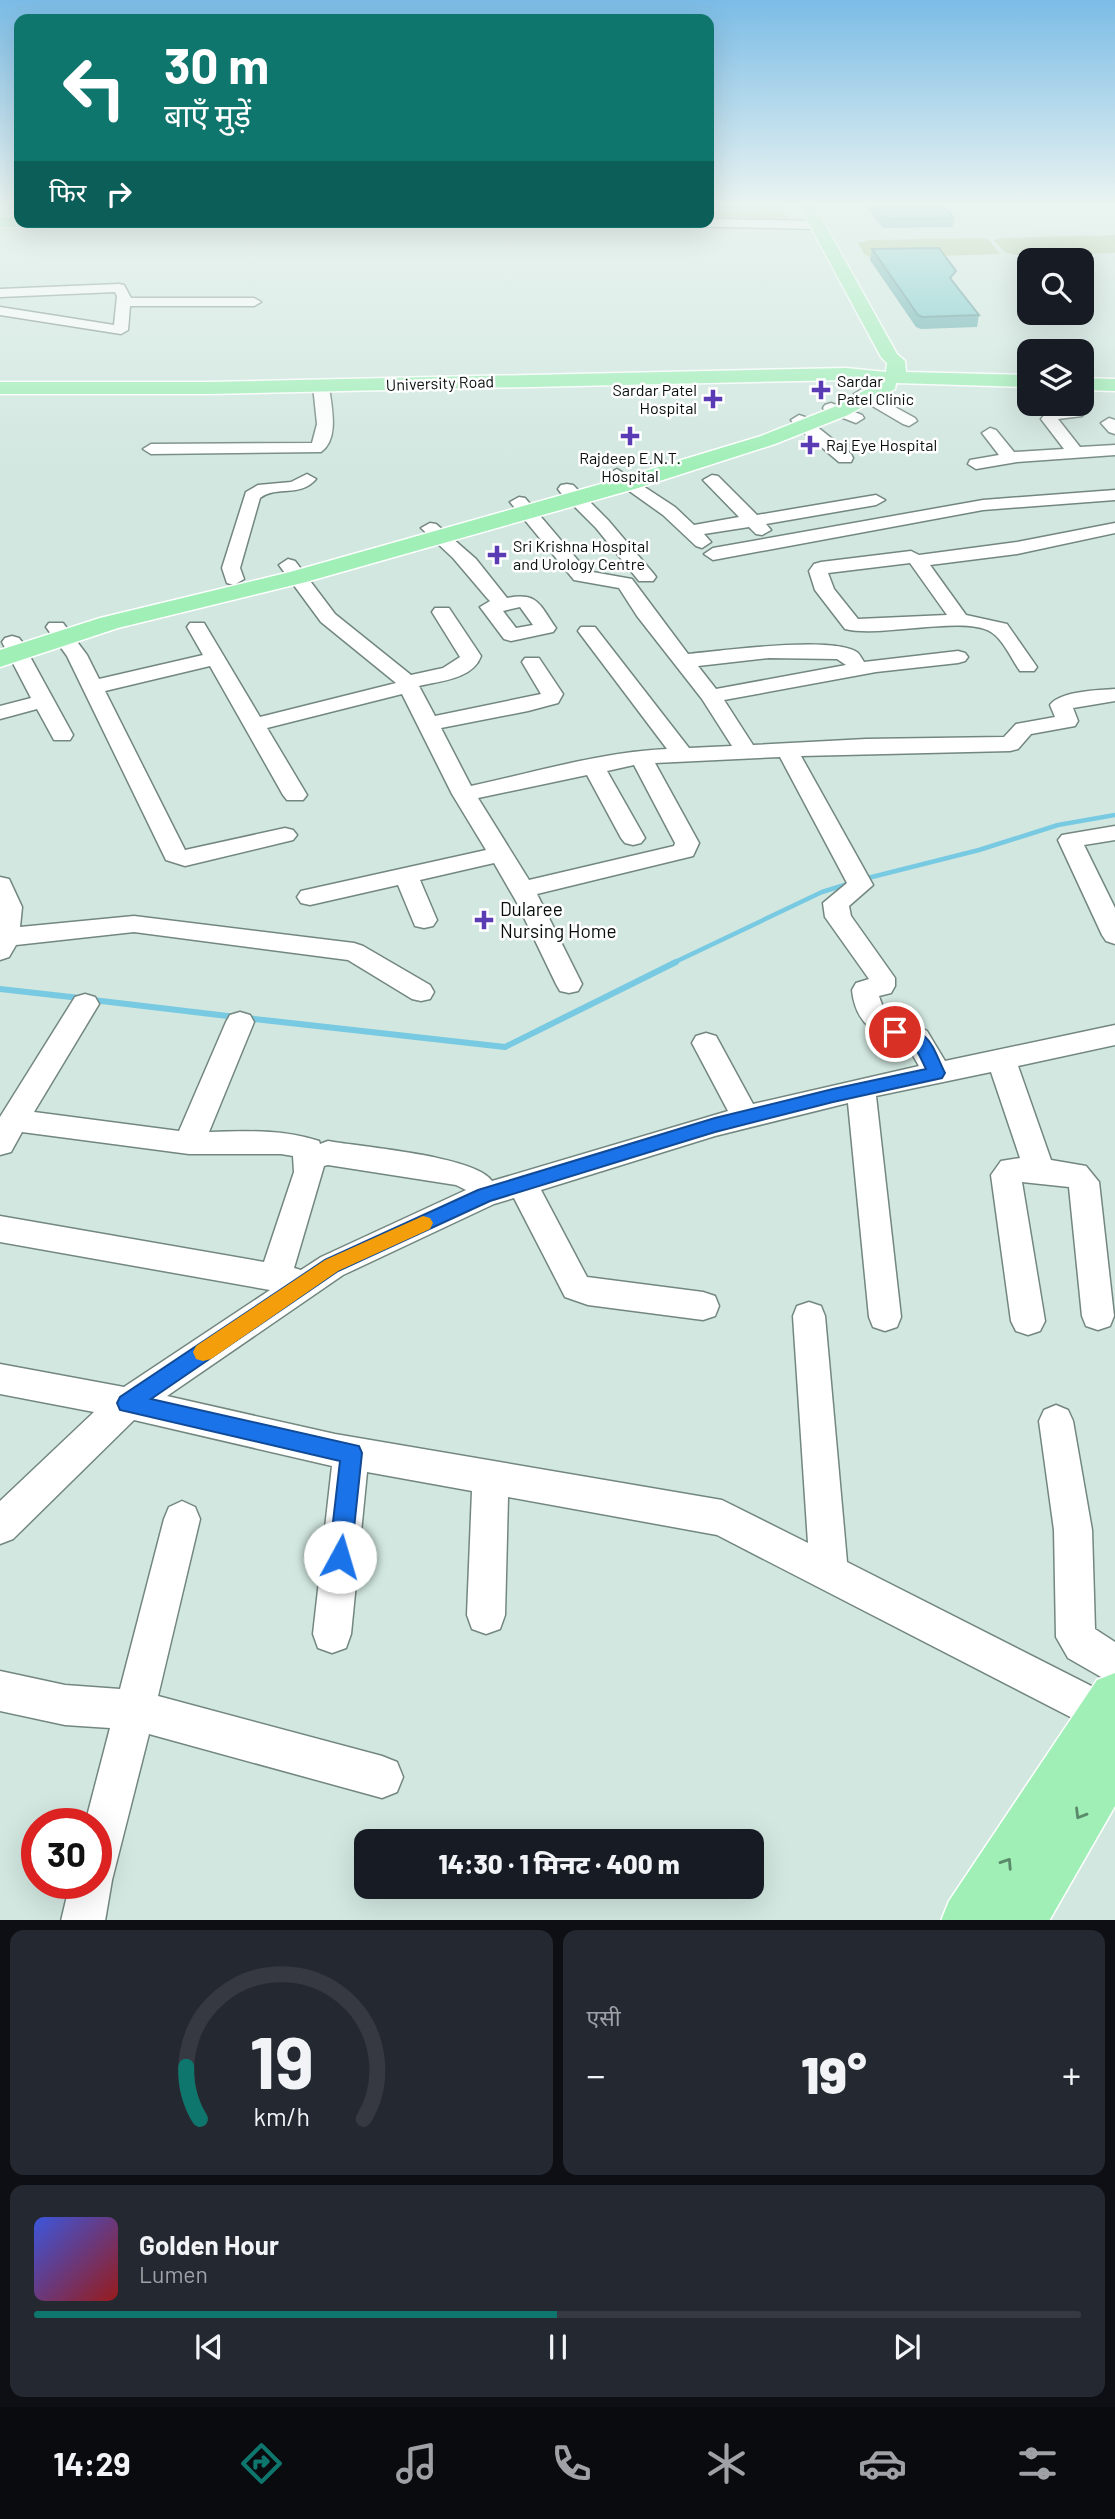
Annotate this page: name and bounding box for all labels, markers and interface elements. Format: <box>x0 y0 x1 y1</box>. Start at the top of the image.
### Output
text: 30 m <box>164 35 269 94</box>
icon: left <box>49 42 140 133</box>
text: बाएँ मुड़ें <box>164 95 251 133</box>
icon: right <box>100 175 138 213</box>
text: फिर <box>49 176 86 207</box>
map controls <box>1017 248 1094 416</box>
button: search <box>1017 248 1094 325</box>
button: layers <box>1017 339 1094 416</box>
street label: University Road <box>386 371 494 394</box>
place label: Sardar Patel Clinic <box>837 371 914 408</box>
place label: Sardar Patel Hospital <box>613 380 697 417</box>
marker: Sardar Patel Clinic <box>811 380 831 400</box>
marker: Sardar Patel Hospital <box>703 389 723 409</box>
marker: Rajdeep E.N.T. Hospital <box>620 426 640 446</box>
marker: Raj Eye Hospital <box>800 435 820 455</box>
place label: Raj Eye Hospital <box>826 435 937 454</box>
place label: Rajdeep E.N.T. Hospital <box>579 448 681 485</box>
place label: Sri Krishna Hospital and Urology Centre <box>513 536 649 573</box>
marker: Sri Krishna Hospital and Urology Centre <box>487 545 507 565</box>
place label: Dularee Nursing Home <box>500 897 617 942</box>
marker: Dularee Nursing Home <box>474 910 494 930</box>
pin <box>865 1002 925 1062</box>
icon: arrive <box>876 1013 914 1051</box>
position arrow <box>303 1520 377 1594</box>
one-way arrow <box>1075 1807 1088 1819</box>
speed limit sign: 30 <box>21 1808 112 1899</box>
text: 14:30 · 1 मिनट · 400 m <box>438 1848 680 1879</box>
one-way arrow <box>999 1858 1012 1871</box>
text: एसी <box>587 2003 621 2031</box>
text: 19 <box>249 2016 313 2104</box>
text: 19° <box>801 2042 867 2104</box>
text: − <box>587 2051 606 2097</box>
text: + <box>1062 2051 1081 2097</box>
text: km/h <box>253 2100 310 2130</box>
text: Golden Hour <box>139 2229 279 2260</box>
text: Lumen <box>139 2260 208 2288</box>
icon: previous <box>190 2328 228 2366</box>
icon: pause <box>539 2328 577 2366</box>
icon: next <box>888 2328 926 2366</box>
icon: directions <box>237 2439 286 2488</box>
icon: music <box>392 2439 441 2488</box>
icon: phone <box>547 2439 596 2488</box>
icon: climate <box>702 2439 751 2488</box>
icon: car <box>858 2439 907 2488</box>
icon: filters <box>1013 2439 1062 2488</box>
text: 14:29 <box>53 2444 130 2482</box>

